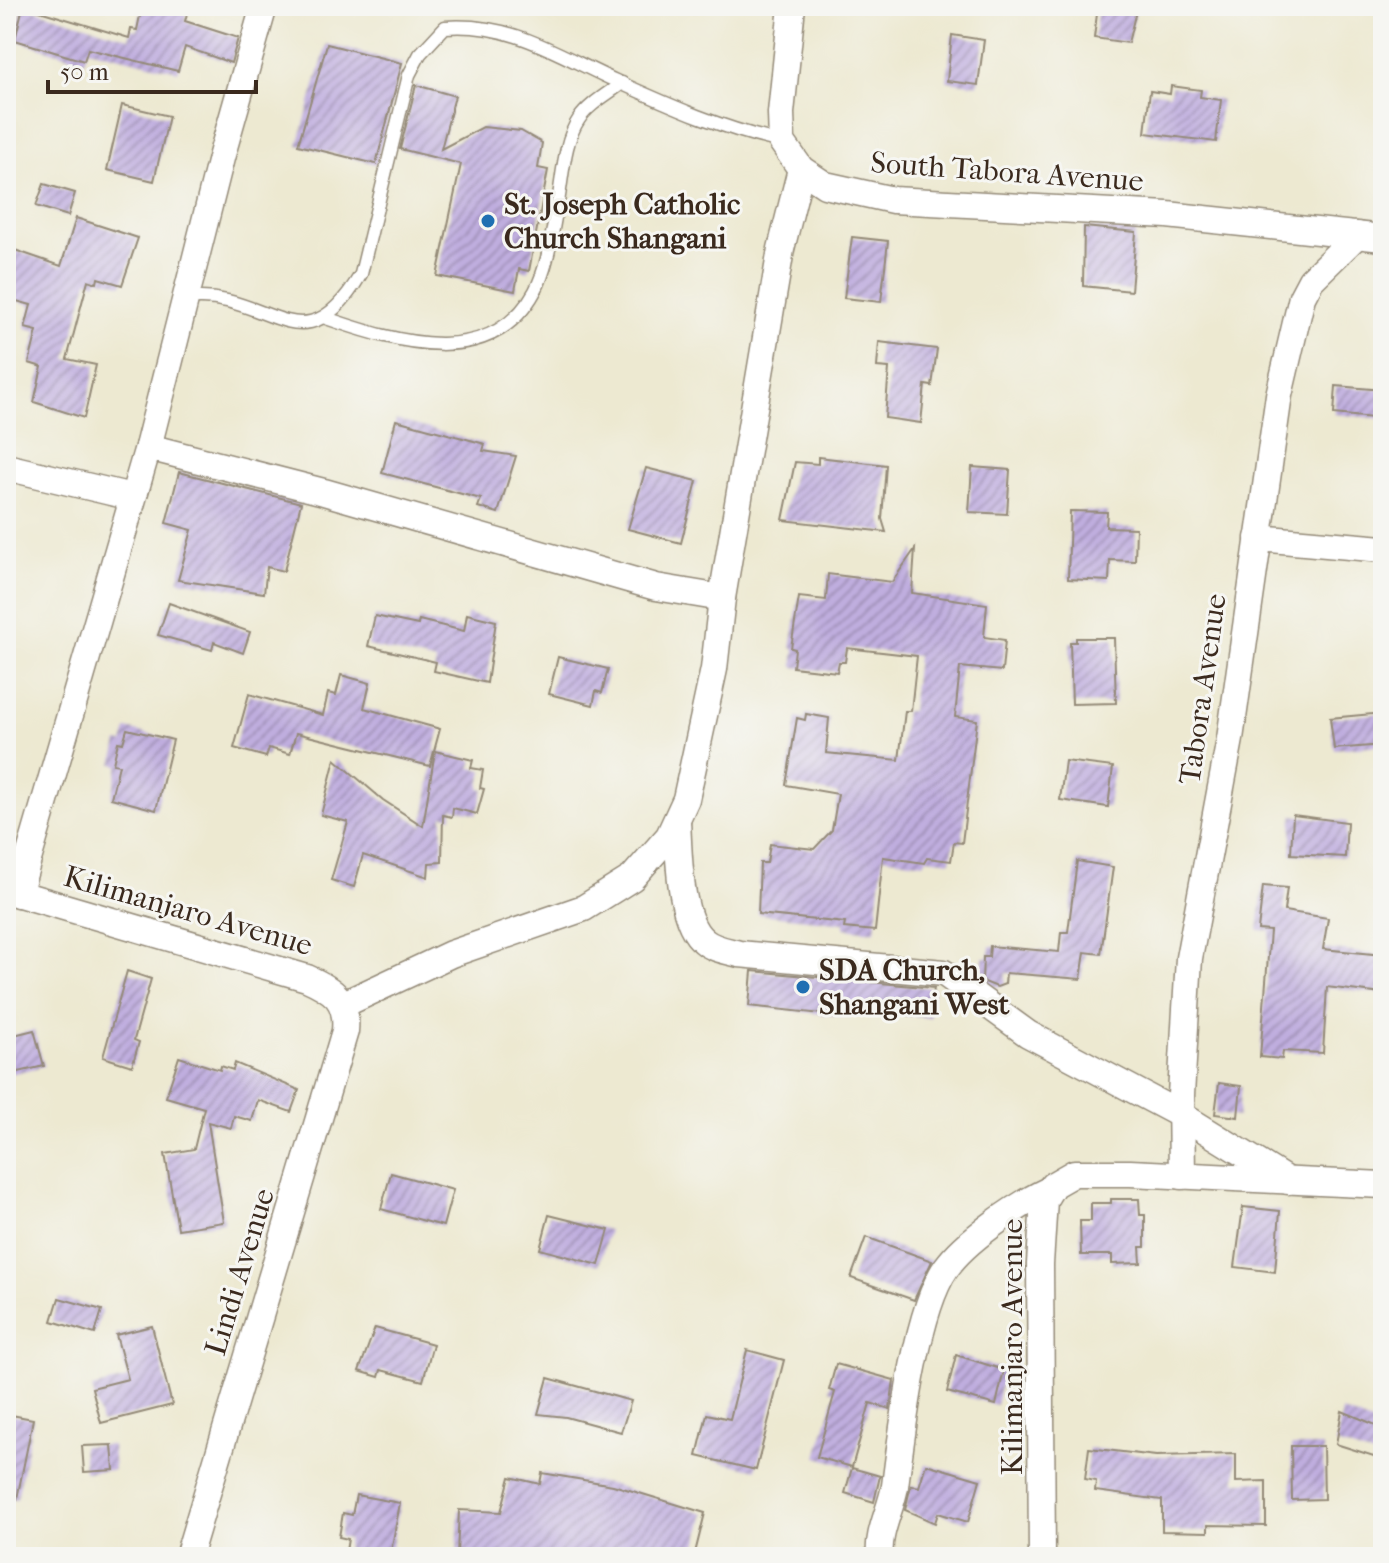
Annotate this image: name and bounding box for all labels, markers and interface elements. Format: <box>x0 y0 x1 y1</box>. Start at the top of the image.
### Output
scale bar <box>48 44 256 94</box>
text: 50 m <box>60 58 109 86</box>
street label: South Tabora Avenue <box>869 145 1145 199</box>
place label: St. Joseph Catholic Church Shangani <box>504 187 740 256</box>
marker: St. Joseph Catholic Church Shangani <box>479 212 497 230</box>
street label: Tabora Avenue <box>1172 591 1234 787</box>
street label: Kilimanjaro Avenue <box>60 859 316 963</box>
place label: SDA Church, Shangani West <box>819 953 1010 1022</box>
marker: SDA Church, Shangani West <box>794 978 812 996</box>
street label: Lindi Avenue <box>198 1184 282 1360</box>
street label: Kilimanjaro Avenue <box>995 1219 1030 1475</box>

